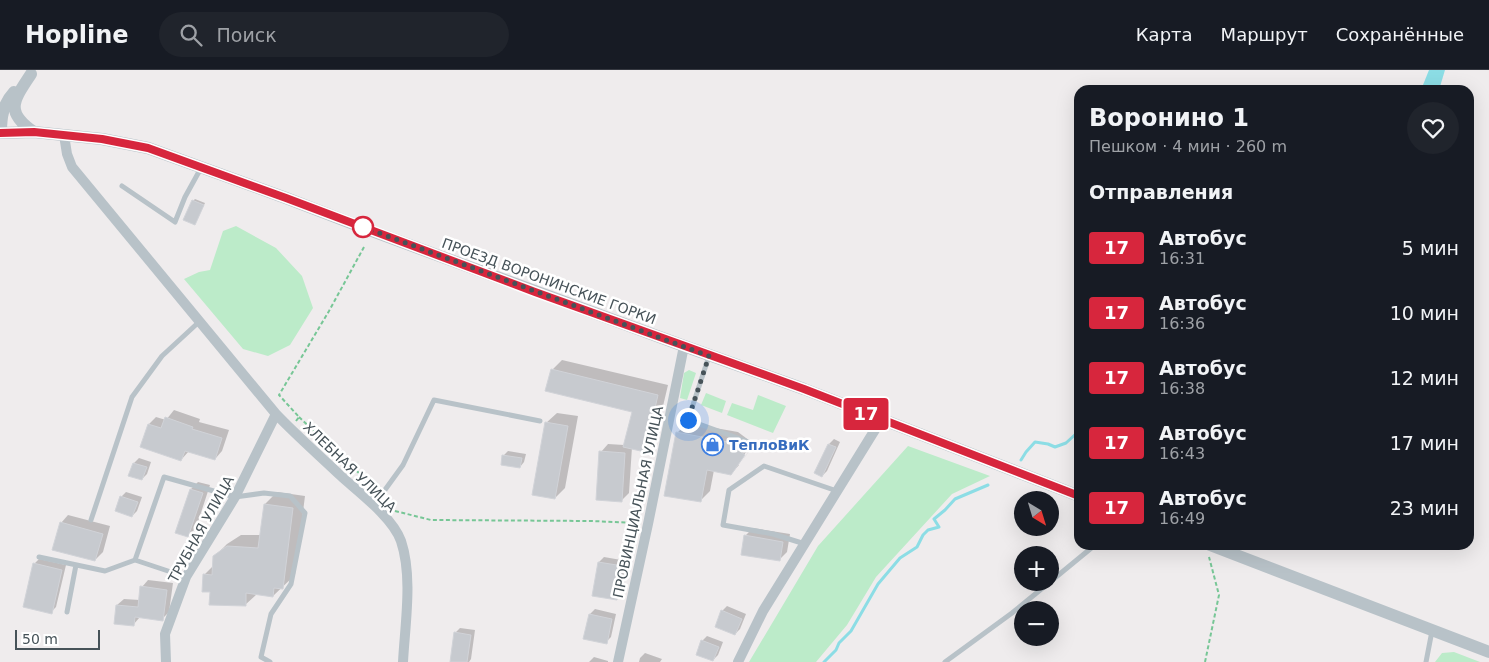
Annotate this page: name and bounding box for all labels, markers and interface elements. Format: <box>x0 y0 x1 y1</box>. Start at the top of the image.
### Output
search box <box>159 12 509 57</box>
text: Hopline <box>25 21 129 49</box>
icon: search <box>177 21 205 49</box>
text: Поиск <box>217 24 277 46</box>
text: Карта <box>1136 24 1193 45</box>
text: Маршрут <box>1221 24 1308 45</box>
text: Сохранённые <box>1336 24 1464 45</box>
button: heart <box>1407 102 1459 154</box>
text: Воронино 1 <box>1089 104 1249 132</box>
text: Пешком · 4 мин · 260 m <box>1089 137 1287 156</box>
text: Отправления <box>1089 181 1233 203</box>
unlabelled marker <box>352 216 374 238</box>
text: Автобус <box>1159 227 1247 249</box>
street label: ПРОЕЗД ВОРОНИНСКИЕ ГОРКИ <box>440 235 658 327</box>
text: 17 <box>1104 237 1129 258</box>
text: 5 мин <box>1402 237 1459 259</box>
text: 16:31 <box>1159 249 1205 268</box>
text: Автобус <box>1159 292 1247 314</box>
text: 17 <box>1104 302 1129 323</box>
text: 10 мин <box>1390 302 1459 324</box>
text: 16:36 <box>1159 314 1205 333</box>
text: Автобус <box>1159 357 1247 379</box>
text: 17 <box>1104 367 1129 388</box>
text: 12 мин <box>1390 367 1459 389</box>
text: 16:38 <box>1159 379 1205 398</box>
line badge: 17 <box>844 398 888 430</box>
text: 17 <box>853 403 879 424</box>
street label: ПРОВИНЦИАЛЬНАЯ УЛИЦА <box>610 404 666 599</box>
your location <box>676 408 701 433</box>
street label: ХЛЕБНАЯ УЛИЦА <box>300 419 400 516</box>
text: Автобус <box>1159 422 1247 444</box>
text: 17 <box>1104 432 1129 453</box>
text: 17 мин <box>1390 432 1459 454</box>
shop icon: ТеплоВиК <box>701 433 725 457</box>
place label: ТеплоВиК <box>729 437 810 453</box>
text: 16:43 <box>1159 444 1205 463</box>
street label: ТРУБНАЯ УЛИЦА <box>165 473 237 586</box>
text: Автобус <box>1159 487 1247 509</box>
north arrow <box>1014 491 1059 536</box>
map controls <box>1014 491 1059 646</box>
text: 17 <box>1104 497 1129 518</box>
text: 23 мин <box>1390 497 1459 519</box>
text: 16:49 <box>1159 509 1205 528</box>
button: + <box>1014 546 1059 591</box>
button: − <box>1014 601 1059 646</box>
scale bar <box>15 627 100 650</box>
text: 50 m <box>22 631 58 647</box>

